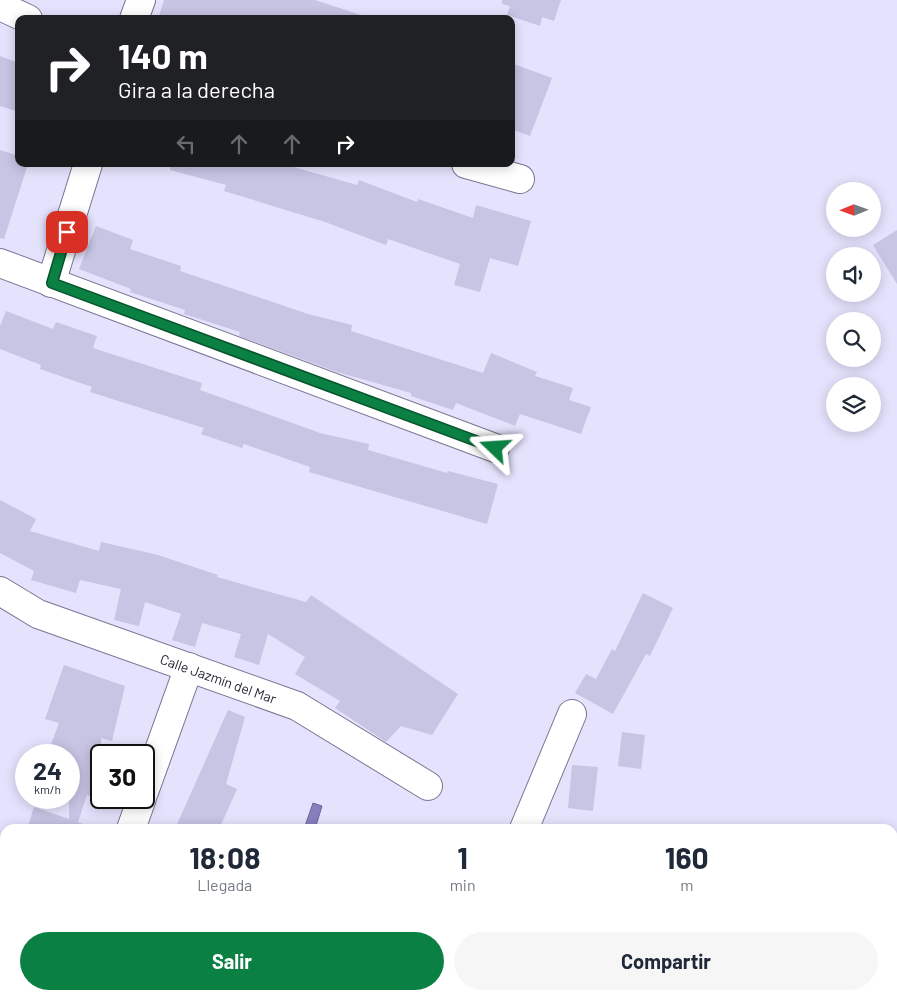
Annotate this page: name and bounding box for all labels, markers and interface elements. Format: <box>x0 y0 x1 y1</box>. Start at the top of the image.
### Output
text: 140 m <box>118 34 208 76</box>
icon: right <box>35 35 100 100</box>
text: Gira a la derecha <box>118 76 275 102</box>
icon: left <box>172 130 200 158</box>
icon: ahead <box>225 130 253 158</box>
icon: ahead <box>278 130 306 158</box>
icon: right <box>331 130 359 158</box>
north arrow <box>826 182 881 238</box>
map controls <box>826 182 881 432</box>
pin <box>46 211 88 253</box>
icon: arrive <box>53 218 81 246</box>
button: sound <box>826 247 881 302</box>
button: search <box>826 312 881 367</box>
button: layers <box>826 377 881 432</box>
position arrow <box>468 421 520 473</box>
street label: Calle Jazmín del Mar <box>158 650 279 707</box>
speed limit sign: 30 <box>90 744 155 809</box>
text: 24 <box>33 755 62 785</box>
text: km/h <box>34 782 61 796</box>
text: 18:08 <box>189 839 260 875</box>
text: 1 <box>457 839 468 875</box>
text: 160 <box>665 839 709 875</box>
text: Llegada <box>197 875 252 894</box>
text: min <box>450 875 476 894</box>
text: m <box>680 875 693 894</box>
button: Salir <box>20 932 444 990</box>
button: Compartir <box>454 932 878 990</box>

